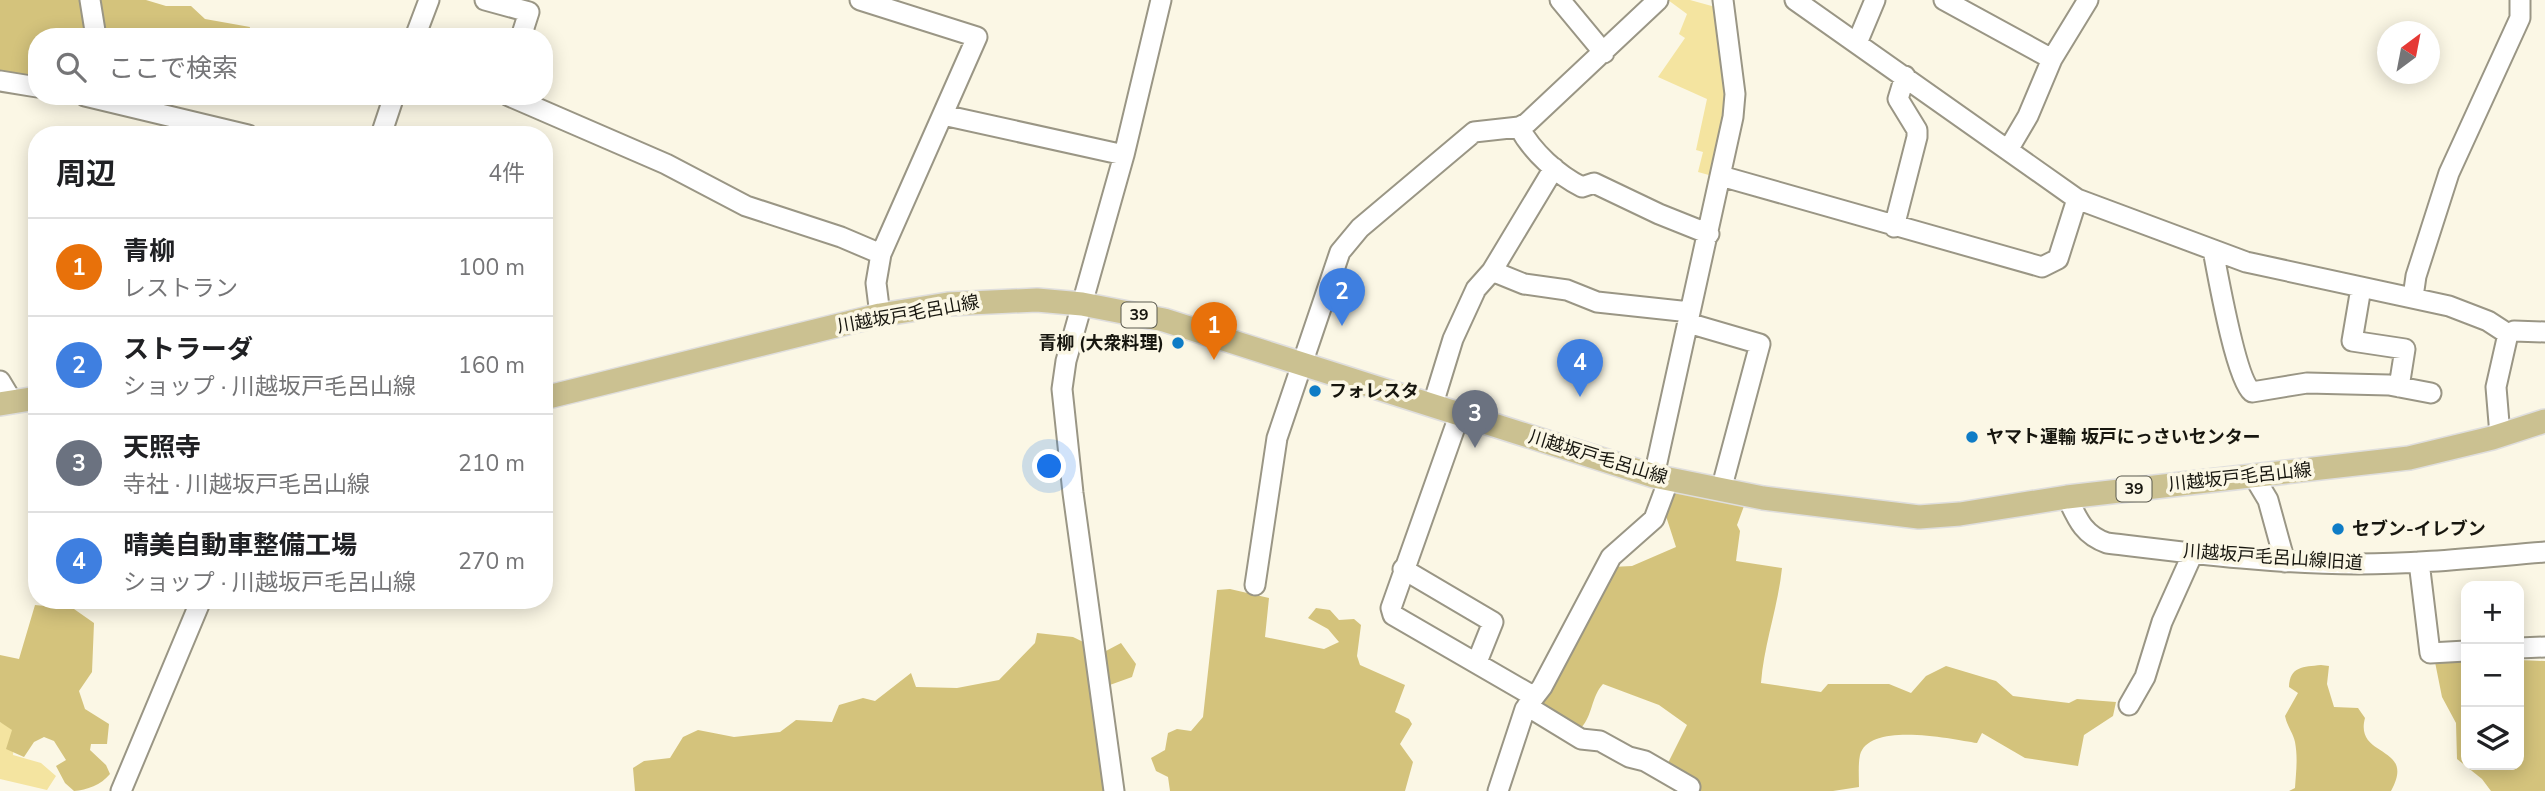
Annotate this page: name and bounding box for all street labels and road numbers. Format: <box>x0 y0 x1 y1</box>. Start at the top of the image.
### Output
street label: 川越坂戸毛呂山線 <box>835 290 981 338</box>
road number: 39 <box>1122 302 1156 328</box>
street label: 川越坂戸毛呂山線 <box>1526 424 1670 490</box>
street label: 川越坂戸毛呂山線 <box>2167 458 2313 496</box>
road number: 39 <box>2116 476 2152 502</box>
street label: 川越坂戸毛呂山線旧道 <box>2182 539 2364 575</box>

